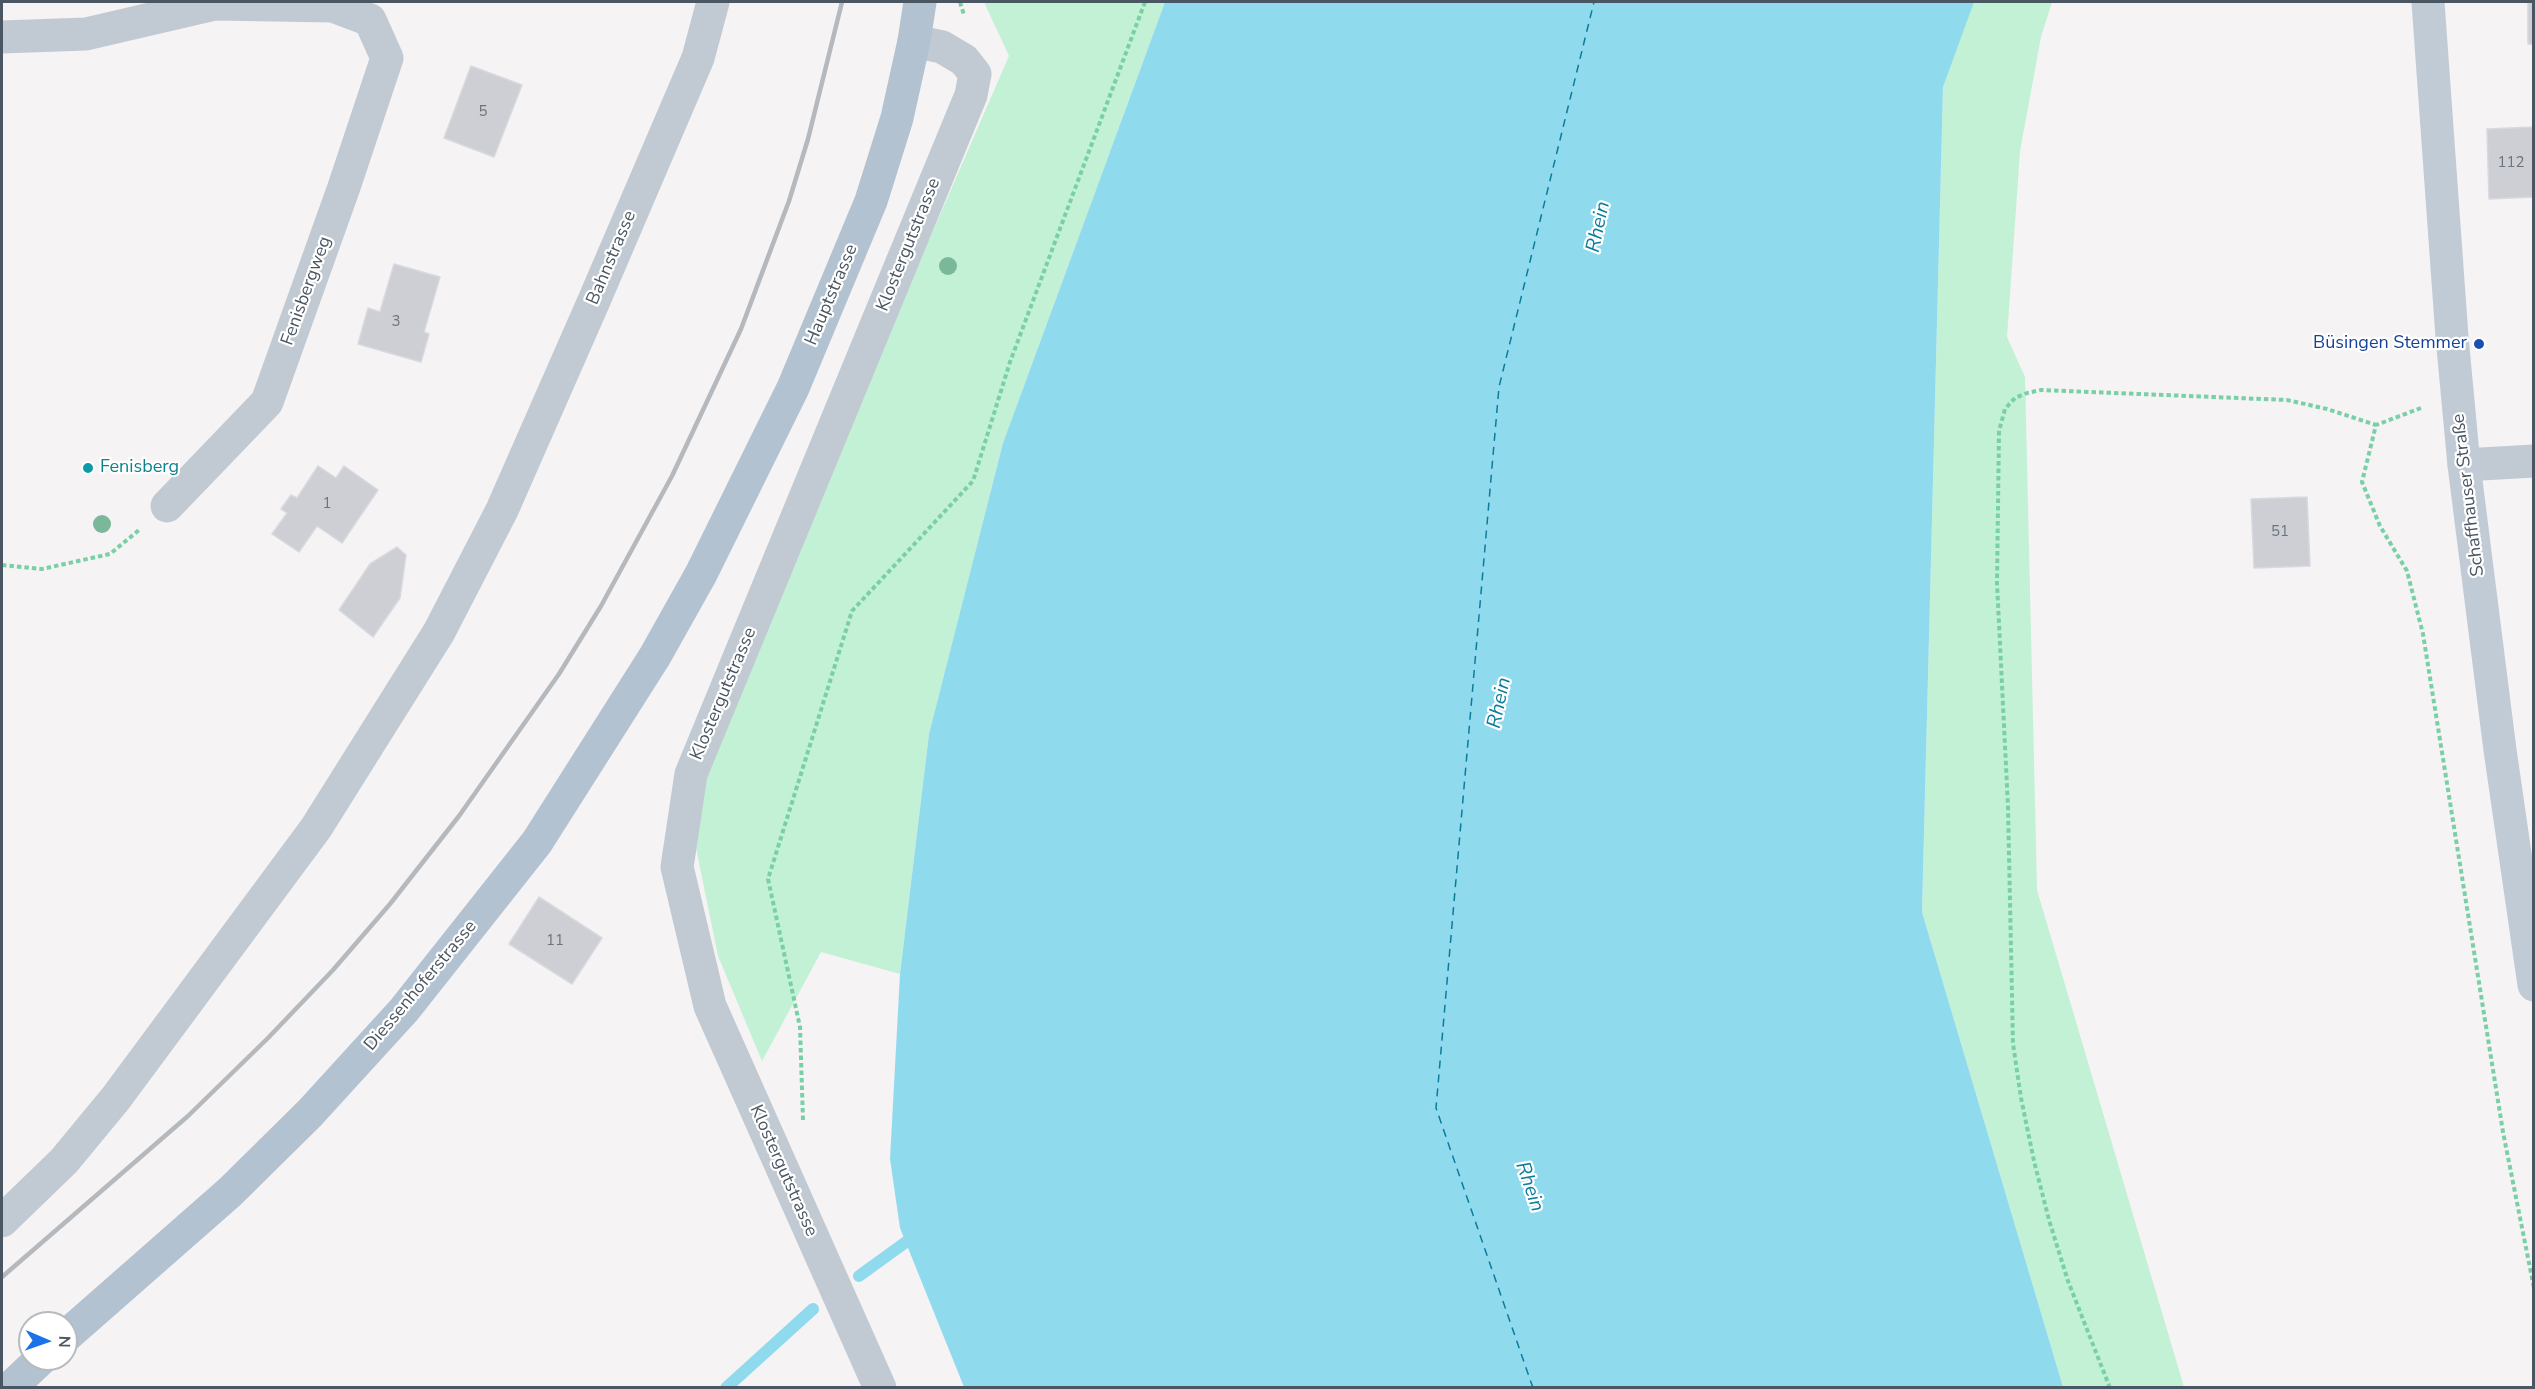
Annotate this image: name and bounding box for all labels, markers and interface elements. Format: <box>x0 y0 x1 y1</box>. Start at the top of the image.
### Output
house number: 5 <box>479 103 487 121</box>
house number: 112 <box>2498 154 2524 172</box>
street label: Klostergutstrasse <box>872 175 946 315</box>
water label: Rhein <box>1582 199 1616 255</box>
street label: Bahnstrasse <box>583 208 641 308</box>
street label: Fenisbergweg <box>277 234 337 348</box>
street label: Hauptstrasse <box>801 241 863 349</box>
house number: 3 <box>392 313 400 331</box>
place label: Büsingen Stemmer <box>2313 333 2467 355</box>
marker: Büsingen Stemmer <box>2472 337 2486 351</box>
street label: Schaffhauser Straße <box>2448 412 2490 578</box>
place label: Fenisberg <box>100 457 179 479</box>
marker: Fenisberg <box>81 461 95 475</box>
house number: 1 <box>323 495 331 513</box>
house number: 51 <box>2271 523 2289 541</box>
street label: Klostergutstrasse <box>686 625 762 763</box>
water label: Rhein <box>1483 675 1517 731</box>
street label: Diessenhoferstrasse <box>360 916 482 1056</box>
house number: 11 <box>546 932 564 950</box>
street label: Klostergutstrasse <box>744 1102 822 1240</box>
water label: Rhein <box>1509 1159 1549 1215</box>
north arrow <box>18 1311 78 1371</box>
text: N <box>53 1335 75 1348</box>

